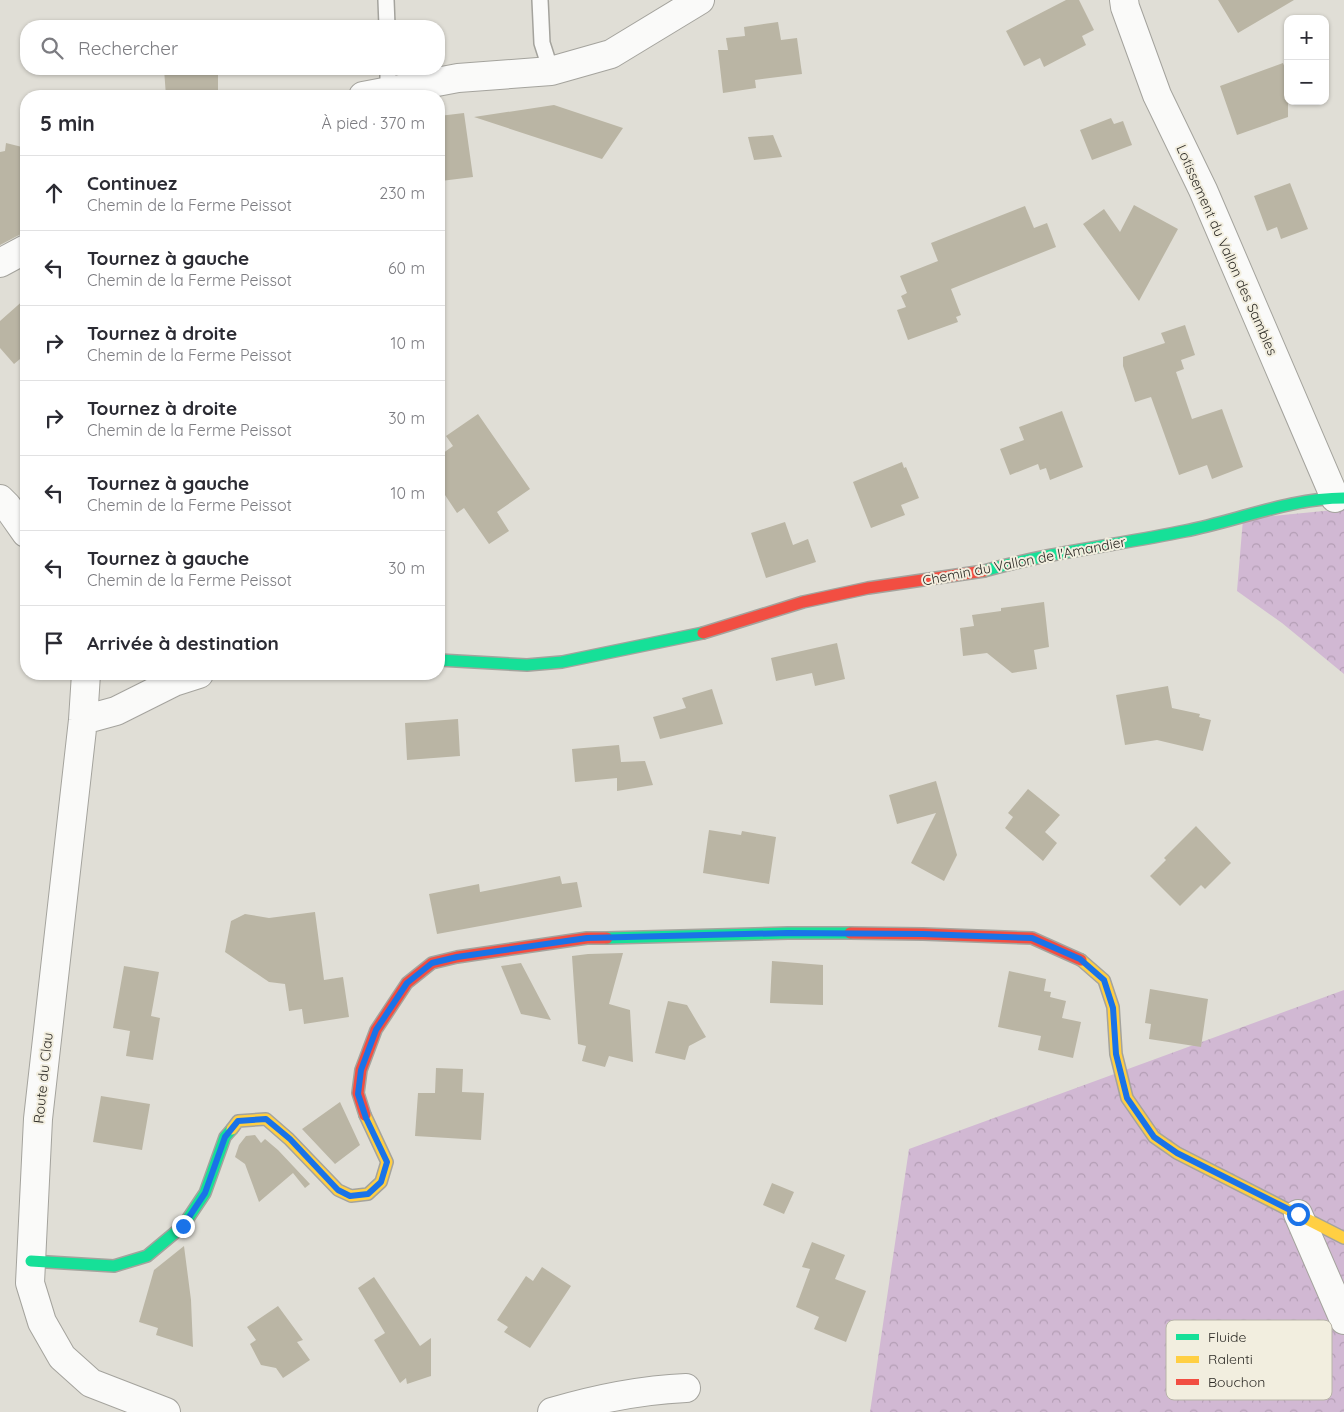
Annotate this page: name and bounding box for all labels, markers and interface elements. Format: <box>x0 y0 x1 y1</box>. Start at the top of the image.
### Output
map controls <box>1284 15 1329 105</box>
button: + <box>1284 15 1329 60</box>
search box <box>20 20 445 75</box>
icon: search <box>38 34 66 62</box>
text: Rechercher <box>78 36 178 60</box>
button: − <box>1284 60 1329 105</box>
text: 5 min <box>40 110 95 136</box>
text: À pied · 370 m <box>321 113 425 133</box>
street label: Lotissement du Vallon des Sambles <box>1172 142 1282 358</box>
text: Continuez <box>87 171 177 195</box>
icon: ahead <box>40 179 68 207</box>
text: 230 m <box>379 183 425 203</box>
text: Chemin de la Ferme Peissot <box>87 195 292 215</box>
text: Tournez à gauche <box>87 246 249 270</box>
icon: left <box>40 254 68 282</box>
text: 60 m <box>388 258 425 278</box>
text: Chemin de la Ferme Peissot <box>87 270 292 290</box>
text: Tournez à droite <box>87 321 237 345</box>
icon: right <box>40 329 68 357</box>
text: 10 m <box>391 333 425 353</box>
text: Chemin de la Ferme Peissot <box>87 345 292 365</box>
text: Tournez à droite <box>87 396 237 420</box>
icon: right <box>40 404 68 432</box>
text: 30 m <box>388 408 425 428</box>
text: Chemin de la Ferme Peissot <box>87 420 292 440</box>
text: Tournez à gauche <box>87 471 249 495</box>
icon: left <box>40 479 68 507</box>
text: 10 m <box>391 483 425 503</box>
text: Chemin de la Ferme Peissot <box>87 495 292 515</box>
street label: Chemin du Vallon de l'Amandier <box>921 532 1128 590</box>
text: Tournez à gauche <box>87 546 249 570</box>
icon: left <box>40 554 68 582</box>
text: 30 m <box>388 558 425 578</box>
text: Chemin de la Ferme Peissot <box>87 570 292 590</box>
icon: arrive <box>40 629 68 657</box>
text: Arrivée à destination <box>87 631 279 655</box>
street label: Route du Clau <box>29 1032 57 1124</box>
route start <box>1287 1203 1310 1226</box>
route end <box>172 1215 195 1238</box>
legend <box>1166 1320 1332 1400</box>
text: Fluide <box>1208 1328 1247 1346</box>
text: Ralenti <box>1208 1350 1253 1368</box>
text: Bouchon <box>1208 1373 1265 1391</box>

